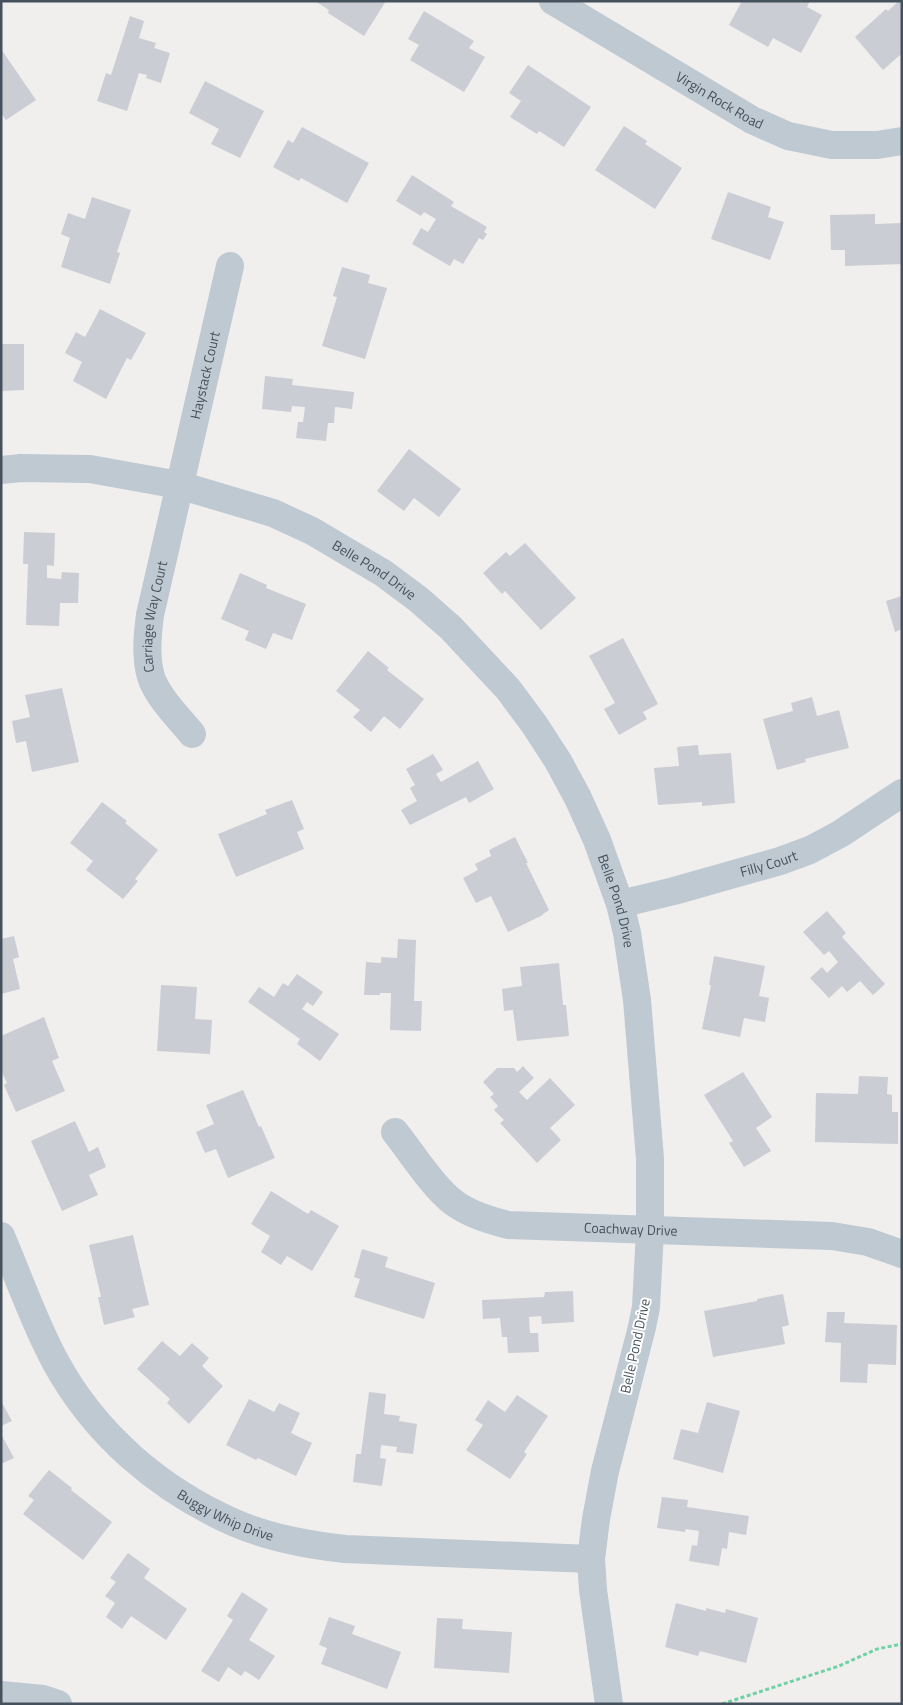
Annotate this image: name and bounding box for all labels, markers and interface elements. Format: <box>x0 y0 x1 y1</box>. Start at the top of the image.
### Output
street label: Virgin Rock Road <box>672 66 767 134</box>
street label: Haystack Court <box>184 329 225 421</box>
street label: Belle Pond Drive <box>329 534 421 604</box>
street label: Carriage Way Court <box>136 558 172 674</box>
street label: Filly Court <box>737 845 800 882</box>
street label: Belle Pond Drive <box>593 851 640 949</box>
street label: Coachway Drive <box>584 1217 678 1241</box>
street label: Belle Pond Drive <box>614 1296 655 1395</box>
street label: Buggy Whip Drive <box>173 1483 276 1546</box>

